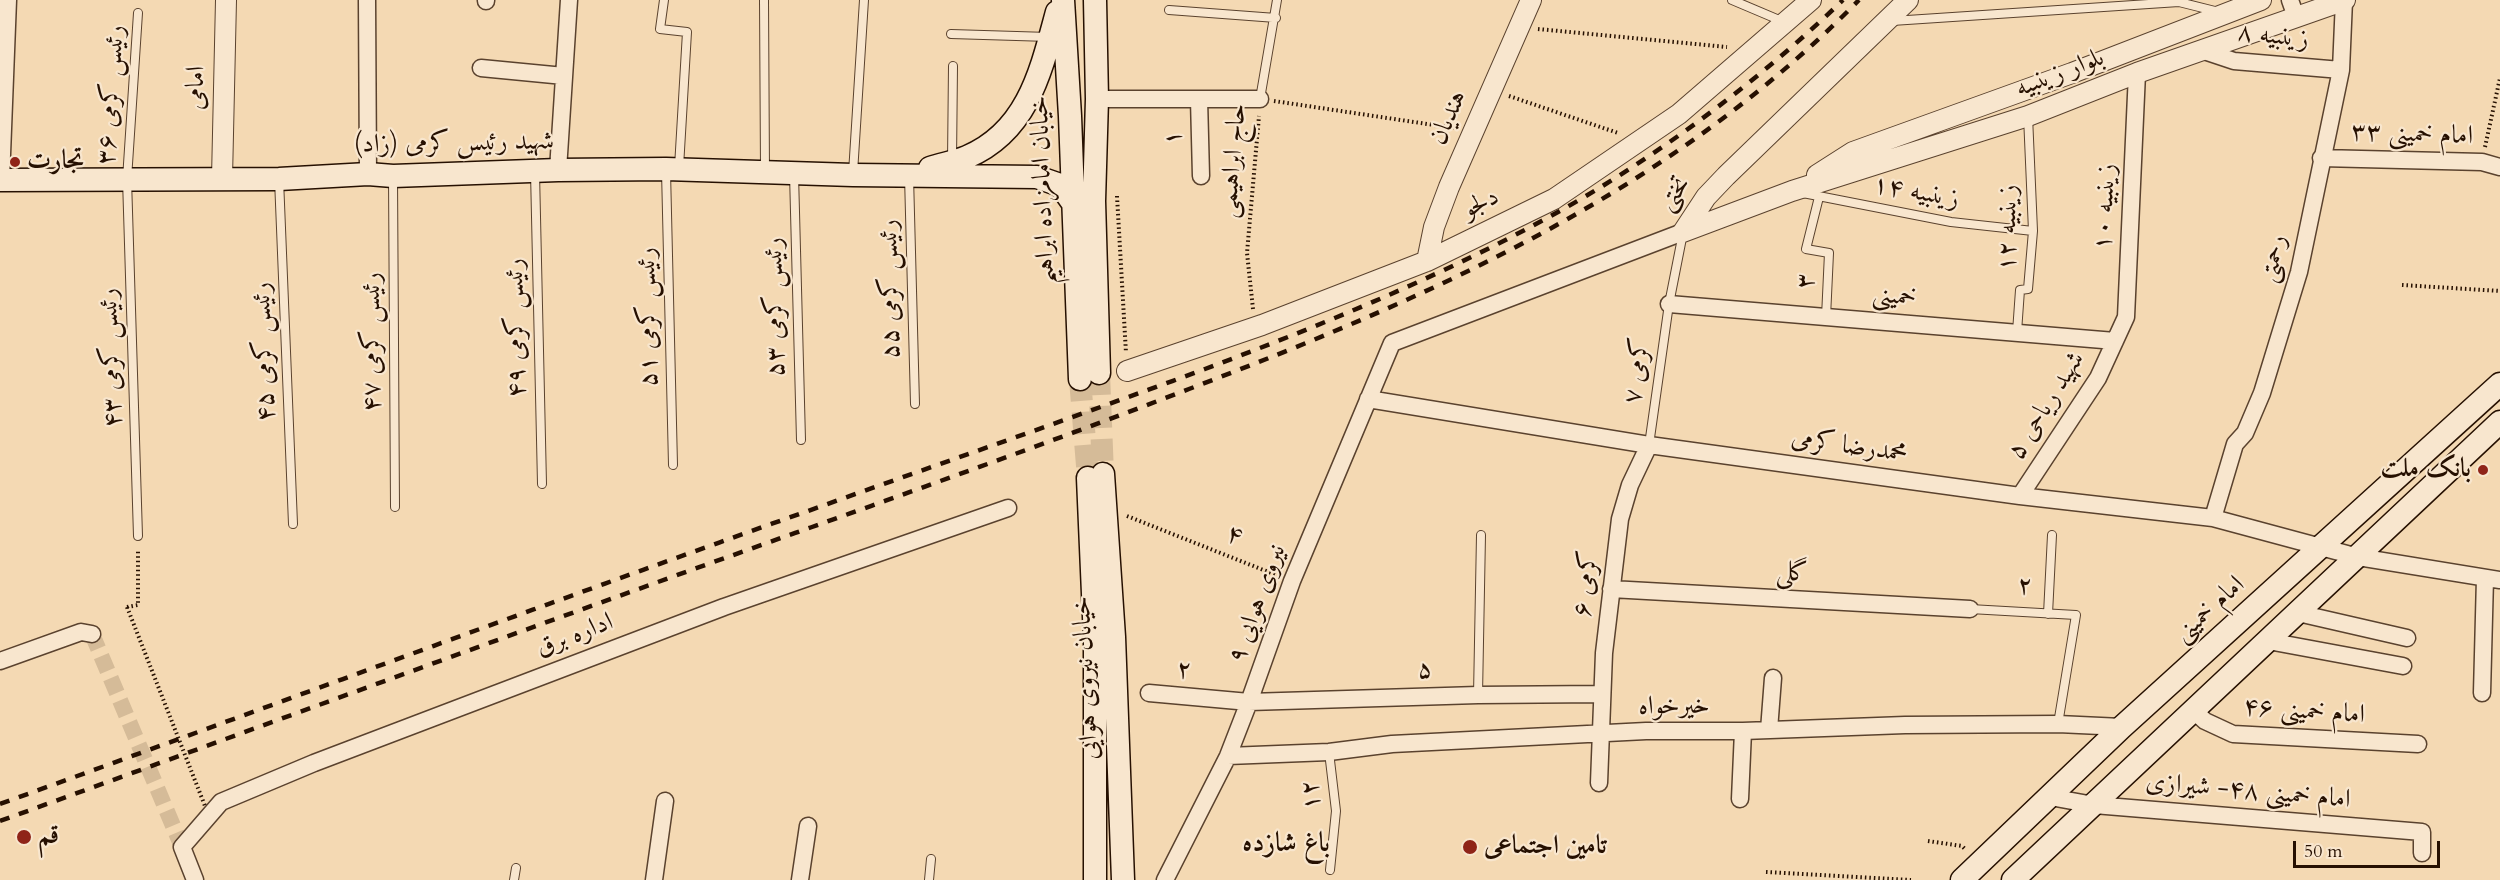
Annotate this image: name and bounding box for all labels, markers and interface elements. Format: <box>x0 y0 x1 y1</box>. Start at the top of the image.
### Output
street label: زینبیه ۸ <box>2236 18 2310 56</box>
street label: رئیس کرمی ۳۶ <box>92 24 132 166</box>
street label: بلوار زینبیه <box>2011 43 2109 105</box>
street label: امامی <box>181 66 213 110</box>
street label: هندیان <box>1424 86 1474 150</box>
street label: خیابان امامزاده ابراهیم <box>1025 95 1063 285</box>
street label: حاج ابراهیمی <box>1213 102 1255 220</box>
street label: امام خمینی ۳۳ <box>2350 117 2474 153</box>
street label: شهید رئیس کرمی (زاد) <box>354 127 554 161</box>
street label: ۱ <box>1158 130 1190 146</box>
place label: تجارت <box>27 146 84 178</box>
marker: تجارت <box>8 155 22 169</box>
street label: زینبیه ۱۰ <box>2088 163 2124 251</box>
street label: تختی <box>1652 170 1698 218</box>
street label: زینبیه ۱۴ <box>1870 170 1962 216</box>
street label: دلجو <box>1457 182 1505 226</box>
street label: زینبیه ۱۲ <box>1993 184 2025 272</box>
street label: رئیس کرمی ۵۵ <box>874 219 908 359</box>
street label: رحمتی <box>2253 232 2295 286</box>
street label: رئیس کرمی ۵۳ <box>759 237 793 377</box>
street label: رئیس کرمی ۵۱ <box>632 247 666 387</box>
street label: رئیس کرمی ۴۹ <box>500 258 534 398</box>
street label: رئیس کرمی ۴۷ <box>357 272 389 412</box>
street label: ۳ <box>1791 273 1823 289</box>
street label: خمینی <box>1871 280 1917 314</box>
street label: رئیس کرمی ۴۵ <box>247 282 283 422</box>
street label: رئیس کرمی ۴۳ <box>94 288 130 428</box>
street label: کرمی ۷ <box>1618 336 1658 406</box>
street label: ۵ شهید ریاحی <box>2002 346 2092 466</box>
street label: محمدرضا کرمی <box>1789 423 1909 471</box>
place label: بانک ملت <box>2381 454 2471 486</box>
marker: بانک ملت <box>2476 463 2490 477</box>
street label: ۴ <box>1221 519 1247 553</box>
street label: نیروی هوایی ۹ <box>1222 540 1294 668</box>
street label: کرمی ۶ <box>1567 549 1607 619</box>
street label: گلی <box>1775 558 1809 590</box>
street label: امام خمینی <box>2168 570 2252 650</box>
street label: ۲ <box>2017 571 2033 603</box>
street label: خیابان نیروی هوایی <box>1067 595 1107 761</box>
street label: اداره برق <box>532 607 618 665</box>
street label: ۲ <box>1175 655 1193 687</box>
street label: ۵ <box>1417 655 1433 687</box>
street label: خیرخواه <box>1638 691 1710 723</box>
street label: امام خمینی ۴۶ <box>2242 692 2366 732</box>
street label: امام خمینی ۴۸- شیرازی <box>2144 768 2352 816</box>
street label: ۱۲ <box>1295 778 1329 812</box>
place label: قم <box>38 821 59 853</box>
marker: قم <box>15 828 33 846</box>
district label: باغ شازده <box>1242 829 1330 861</box>
scale bar <box>2296 829 2443 867</box>
place label: تامین اجتماعی <box>1484 831 1607 863</box>
marker: تامین اجتماعی <box>1461 838 1479 856</box>
text: 50 m <box>2304 839 2343 864</box>

